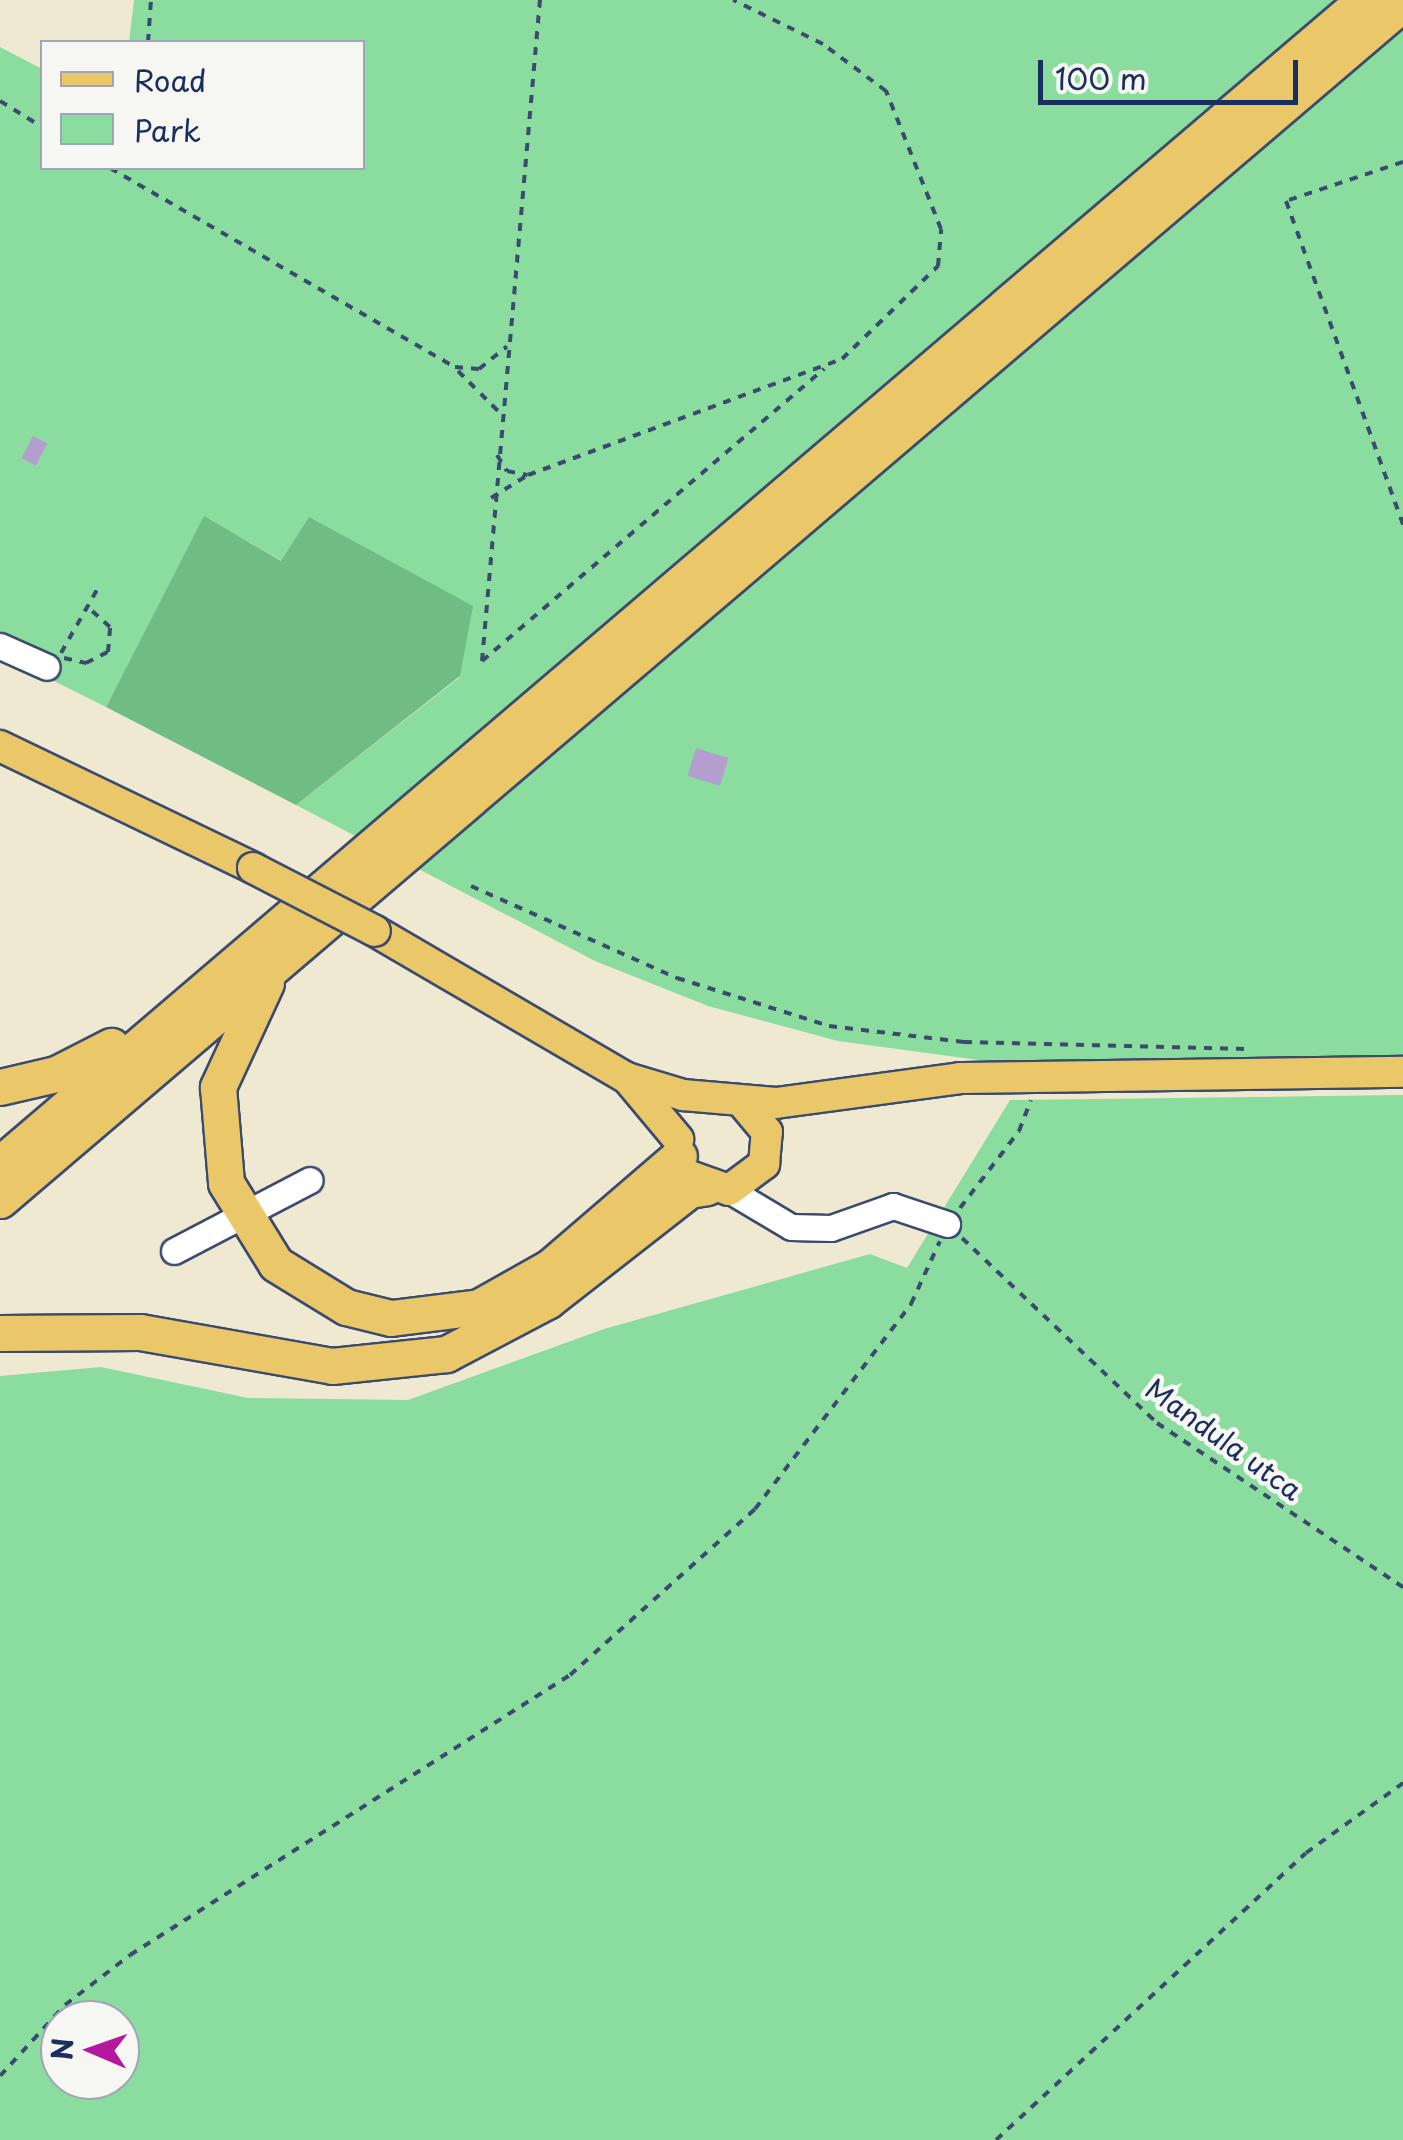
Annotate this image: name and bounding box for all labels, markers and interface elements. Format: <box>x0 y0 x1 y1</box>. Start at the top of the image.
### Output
legend <box>40 40 365 170</box>
scale bar <box>1043 40 1303 102</box>
text: 100 m <box>1055 55 1147 100</box>
text: Road <box>134 57 207 102</box>
text: Park <box>134 107 201 152</box>
street label: Mandula utca <box>1139 1371 1309 1507</box>
north arrow <box>40 2000 140 2100</box>
text: N <box>40 2037 83 2061</box>

